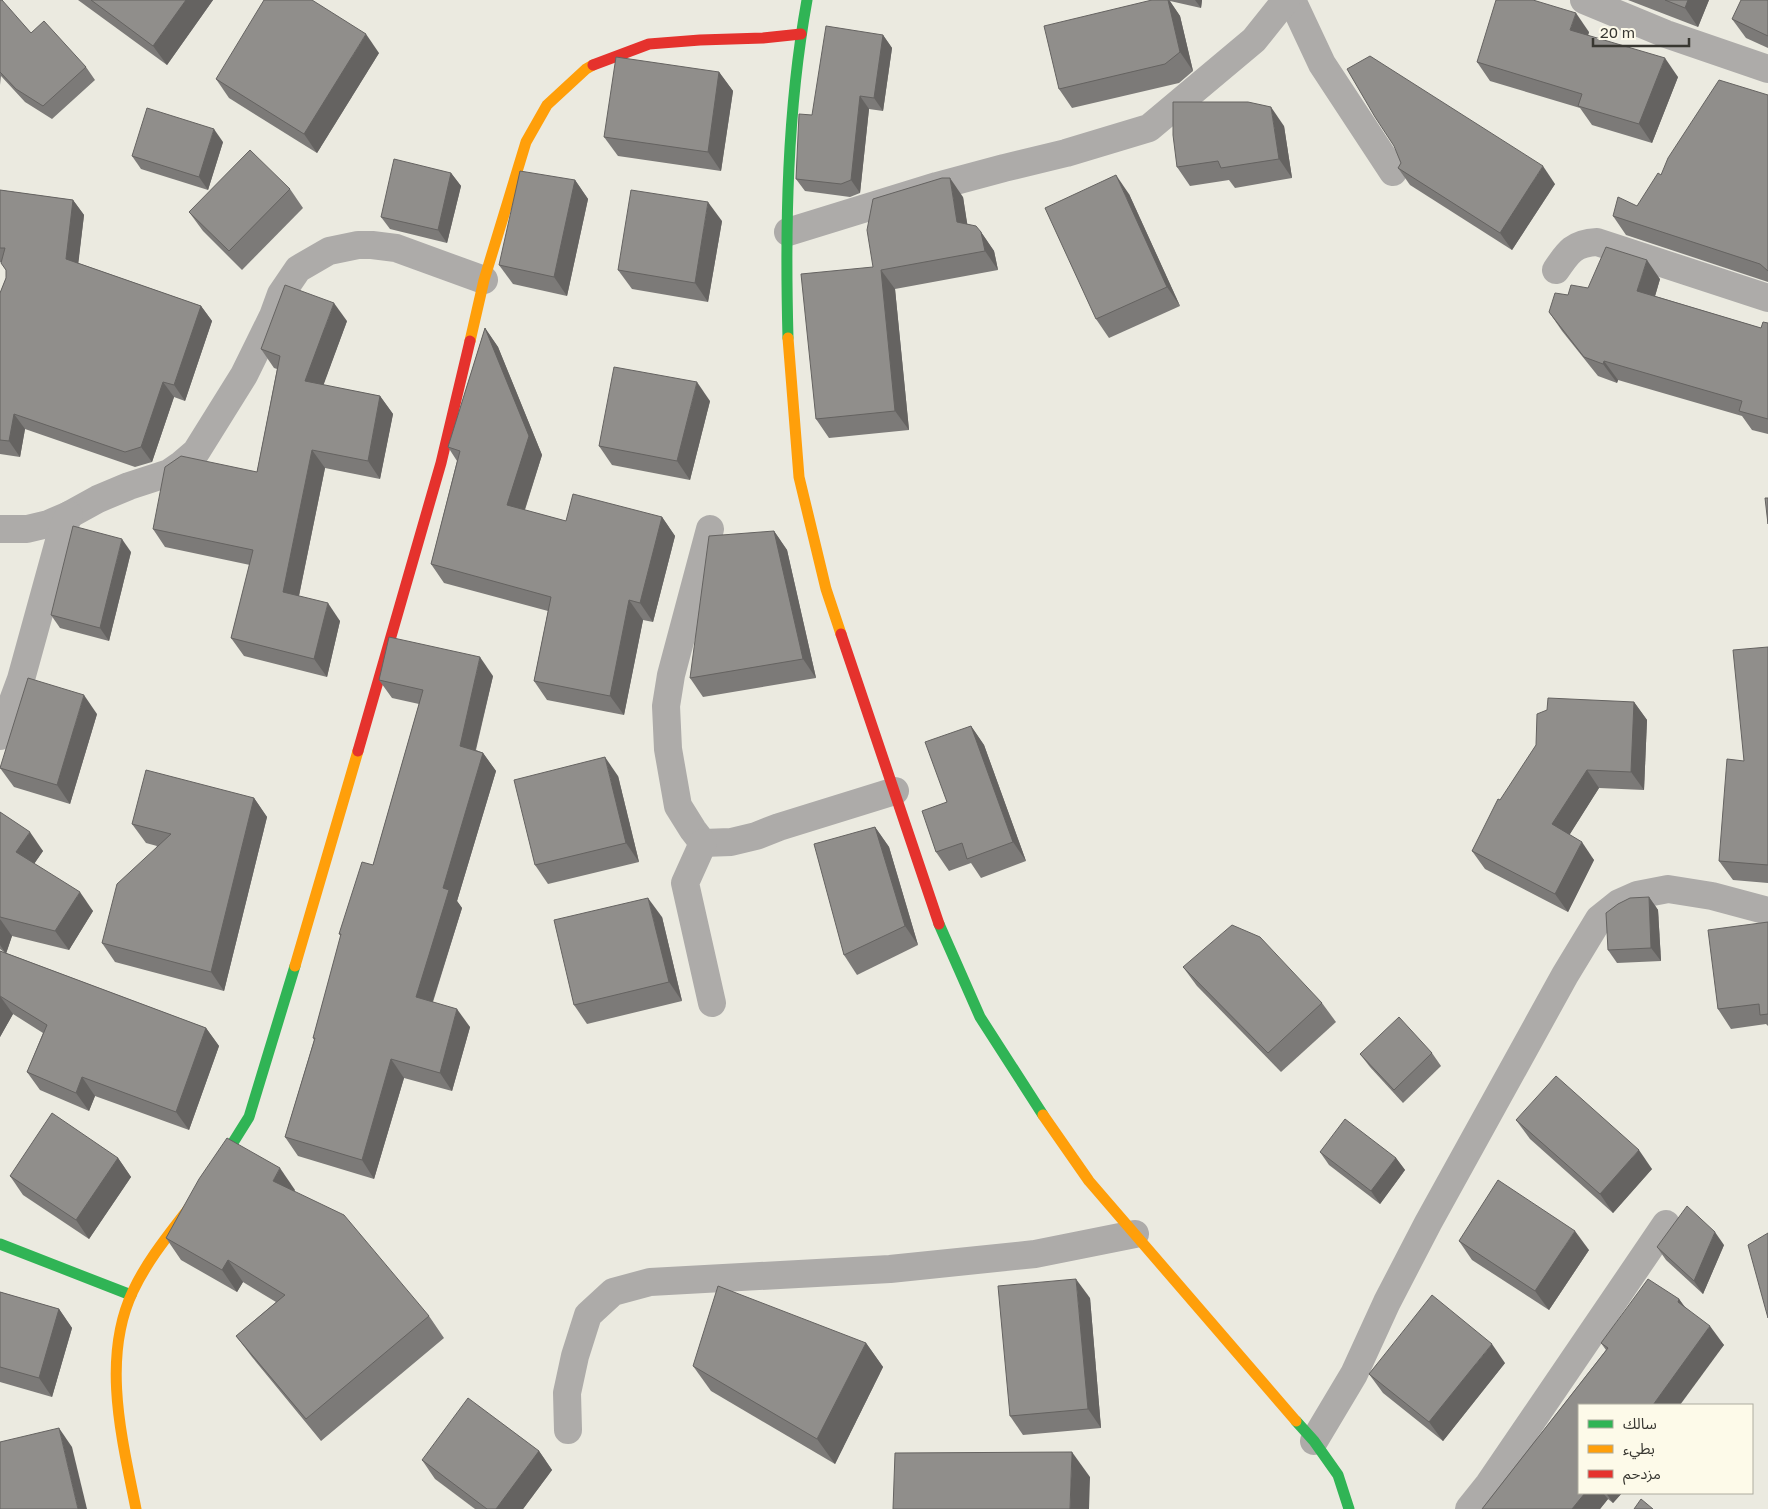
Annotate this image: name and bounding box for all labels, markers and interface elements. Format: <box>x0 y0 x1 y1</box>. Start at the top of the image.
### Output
scale bar <box>1593 15 1689 47</box>
text: 20 m <box>1600 23 1635 41</box>
legend <box>1578 1404 1753 1494</box>
text: سالك <box>1623 1414 1657 1432</box>
text: بطيء <box>1623 1439 1655 1460</box>
text: مزدحم <box>1623 1464 1661 1485</box>

